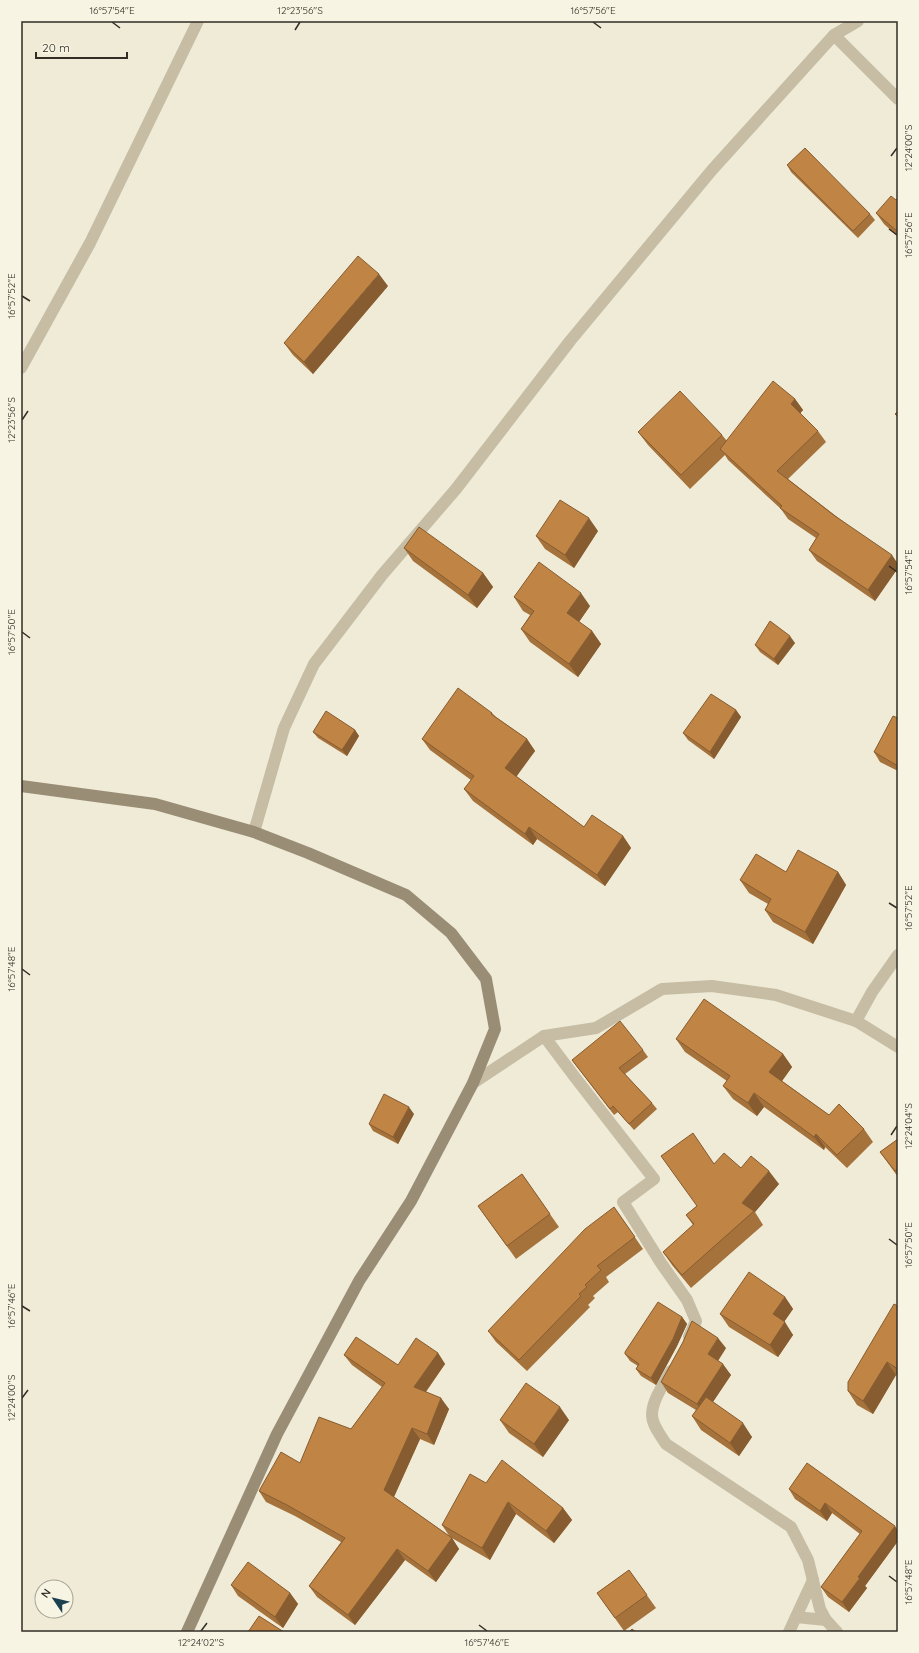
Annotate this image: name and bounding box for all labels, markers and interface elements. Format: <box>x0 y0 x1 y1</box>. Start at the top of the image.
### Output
text: 16°57'54"E <box>89 4 135 17</box>
text: 12°23'56"S <box>277 4 323 17</box>
text: 16°57'56"E <box>570 4 616 17</box>
scale bar <box>36 34 127 60</box>
text: 20 m <box>42 40 70 55</box>
text: 12°24'00"S <box>902 124 915 171</box>
text: 16°57'56"E <box>902 212 915 258</box>
text: 16°57'52"E <box>5 273 18 319</box>
text: 12°23'56"S <box>5 397 18 443</box>
text: 16°57'54"E <box>902 549 915 595</box>
text: 16°57'50"E <box>5 609 18 655</box>
text: 16°57'52"E <box>902 885 915 931</box>
text: 16°57'48"E <box>5 946 18 992</box>
text: 12°24'04"S <box>902 1103 915 1149</box>
text: 16°57'50"E <box>902 1222 915 1268</box>
text: 16°57'46"E <box>5 1283 18 1329</box>
text: 12°24'00"S <box>5 1374 18 1421</box>
text: 16°57'48"E <box>902 1559 915 1605</box>
north arrow <box>34 1579 74 1619</box>
text: N <box>38 1586 54 1601</box>
text: 12°24'02"S <box>178 1636 224 1649</box>
text: 16°57'46"E <box>464 1636 510 1649</box>

